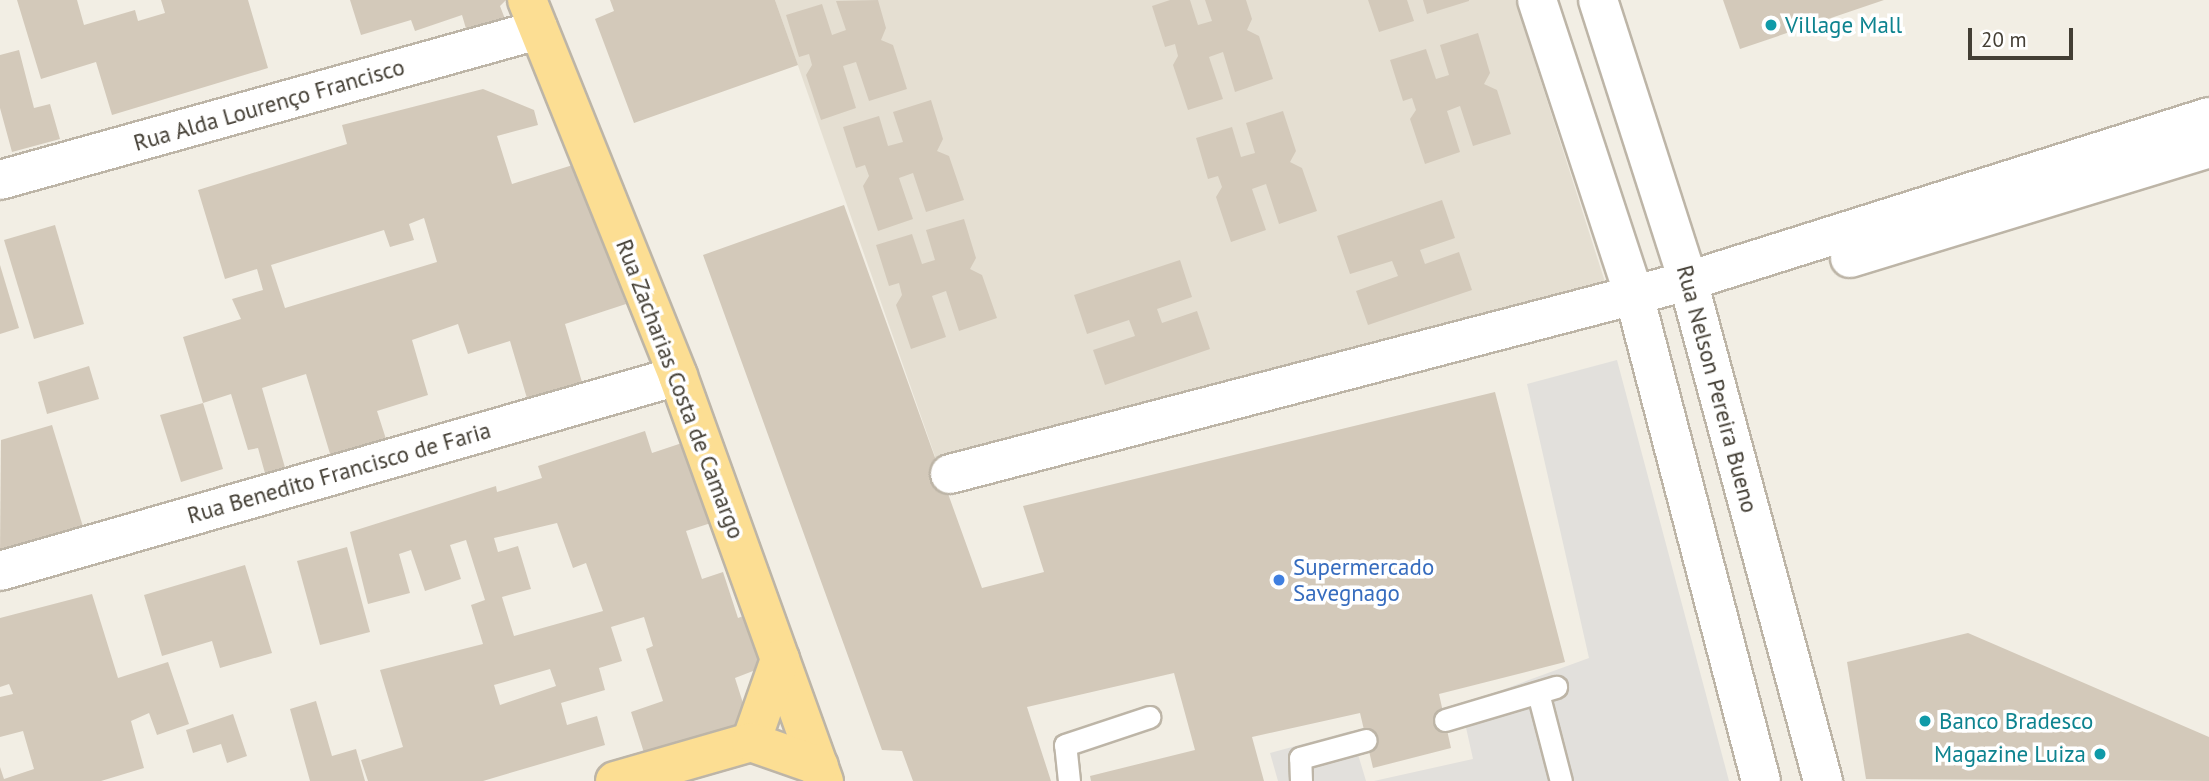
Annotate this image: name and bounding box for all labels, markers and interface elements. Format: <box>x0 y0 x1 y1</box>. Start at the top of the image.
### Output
place label: Village Mall <box>1785 11 1902 39</box>
scale bar <box>1971 14 2076 58</box>
marker: Village Mall <box>1763 17 1779 33</box>
text: 20 m <box>1981 26 2027 53</box>
street label: Rua Alda Lourenço Francisco <box>130 53 408 157</box>
street label: Rua Zacharias Costa de Camargo <box>610 235 750 543</box>
street label: Rua Nelson Pereira Bueno <box>1671 262 1763 516</box>
street label: Rua Benedito Francisco de Faria <box>184 416 494 530</box>
place label: Supermercado Savegnago <box>1293 553 1434 607</box>
marker: Supermercado Savegnago <box>1271 572 1287 588</box>
place label: Banco Bradesco <box>1939 707 2093 735</box>
marker: Banco Bradesco <box>1917 713 1933 729</box>
place label: Magazine Luiza <box>1934 740 2086 768</box>
marker: Magazine Luiza <box>2092 746 2108 762</box>

